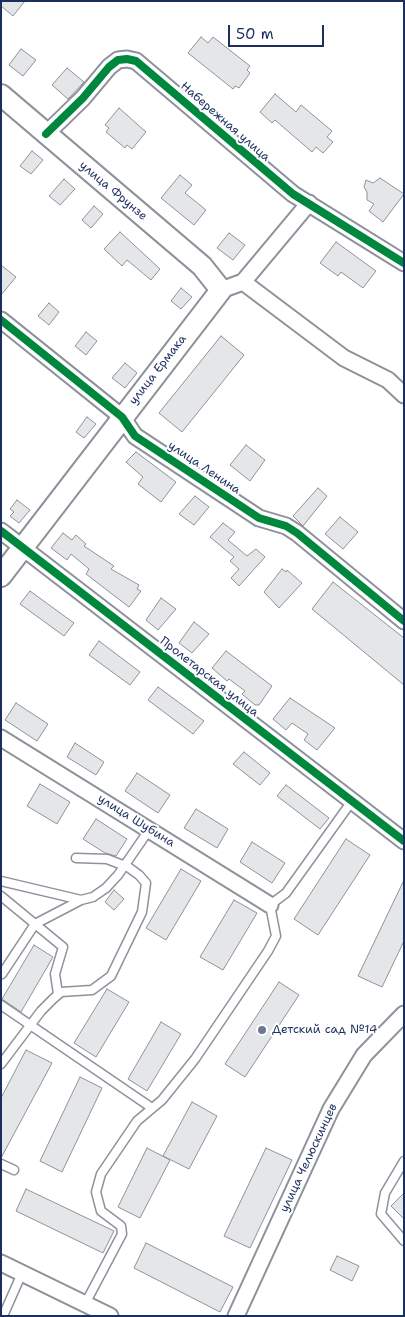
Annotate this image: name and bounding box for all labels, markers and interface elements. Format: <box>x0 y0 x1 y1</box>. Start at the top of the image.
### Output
scale bar <box>230 15 326 47</box>
text: 50 m <box>236 24 274 44</box>
street label: Набережная улица <box>177 79 273 165</box>
street label: улица Фрунзе <box>76 158 150 224</box>
street label: улица Ермака <box>126 332 190 408</box>
street label: улица Ленина <box>165 438 243 498</box>
street label: Пролетарская улица <box>157 634 261 720</box>
street label: улица Шубина <box>95 792 177 850</box>
place label: Детский сад №14 <box>272 1023 377 1037</box>
marker: Детский сад №14 <box>256 1024 268 1036</box>
street label: улица Челюскинцев <box>277 1101 341 1215</box>

